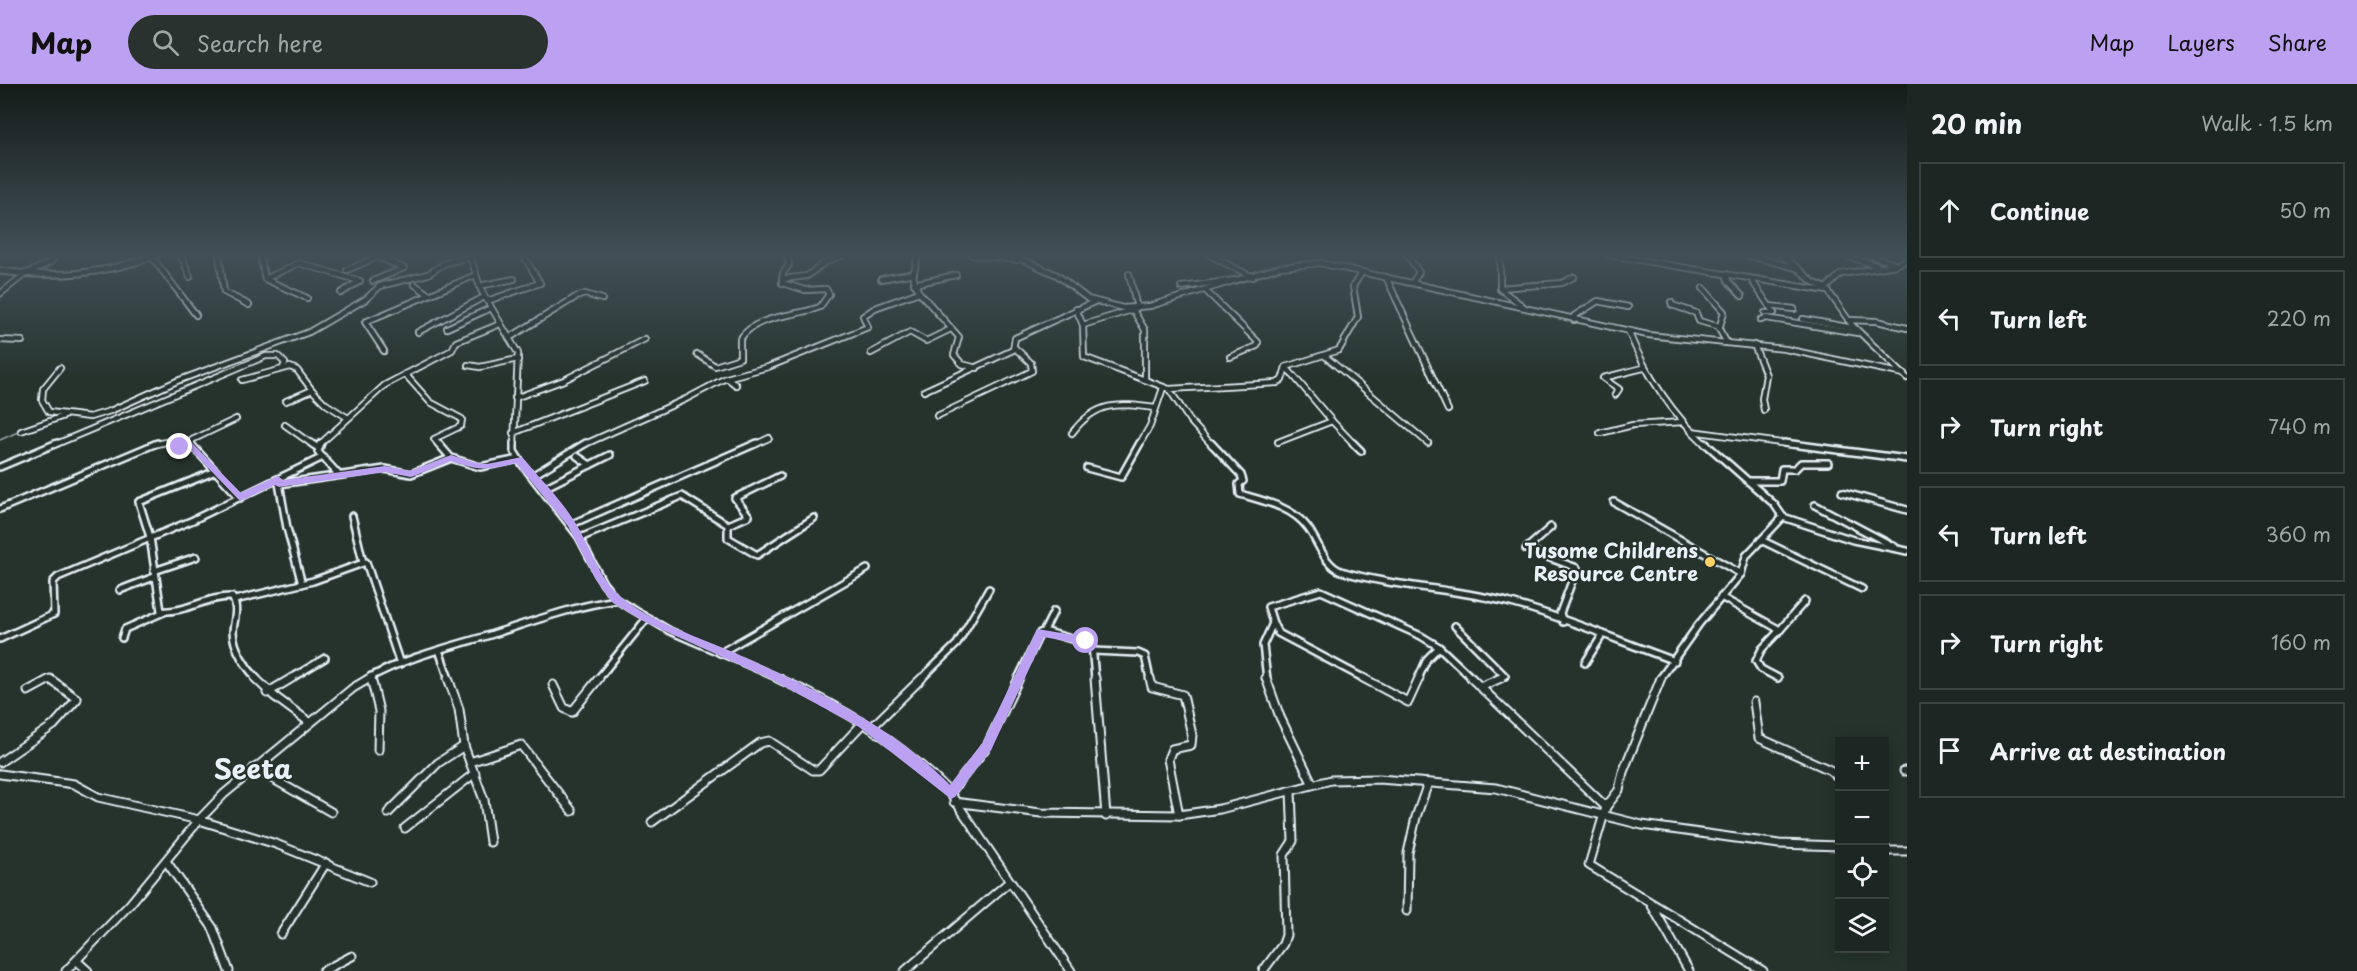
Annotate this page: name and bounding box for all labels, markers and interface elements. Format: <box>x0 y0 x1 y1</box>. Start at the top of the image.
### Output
search box <box>128 15 548 69</box>
text: Map <box>30 21 92 64</box>
icon: search <box>149 26 182 59</box>
text: Search here <box>197 26 323 59</box>
text: Map <box>2090 26 2134 58</box>
text: Layers <box>2167 26 2235 58</box>
text: Share <box>2268 26 2327 58</box>
text: 20 min <box>1931 104 2022 143</box>
text: Walk · 1.5 km <box>2201 108 2333 138</box>
icon: ahead <box>1933 194 1966 227</box>
text: Continue <box>1990 194 2089 227</box>
text: 50 m <box>2279 195 2331 225</box>
icon: left <box>1933 302 1966 335</box>
text: Turn left <box>1990 302 2087 335</box>
text: 220 m <box>2267 303 2331 333</box>
icon: right <box>1933 410 1966 443</box>
text: Turn right <box>1990 410 2103 443</box>
text: 740 m <box>2268 411 2331 441</box>
route end <box>166 433 192 459</box>
icon: left <box>1933 518 1966 551</box>
text: Turn left <box>1990 518 2087 551</box>
text: 360 m <box>2265 519 2331 549</box>
place label: Tusome Childrens Resource Centre <box>1524 535 1698 588</box>
marker: Tusome Childrens Resource Centre <box>1703 555 1717 569</box>
icon: right <box>1933 626 1966 659</box>
text: Turn right <box>1990 626 2103 659</box>
route start <box>1072 627 1098 653</box>
text: 160 m <box>2271 627 2331 657</box>
icon: arrive <box>1933 734 1966 767</box>
text: Arrive at destination <box>1990 734 2226 767</box>
map controls <box>1835 737 1889 953</box>
button: + <box>1835 737 1889 791</box>
district label: Seeta <box>214 747 293 788</box>
button: − <box>1835 791 1889 845</box>
button: locate <box>1835 845 1889 899</box>
button: layers <box>1835 899 1889 953</box>

